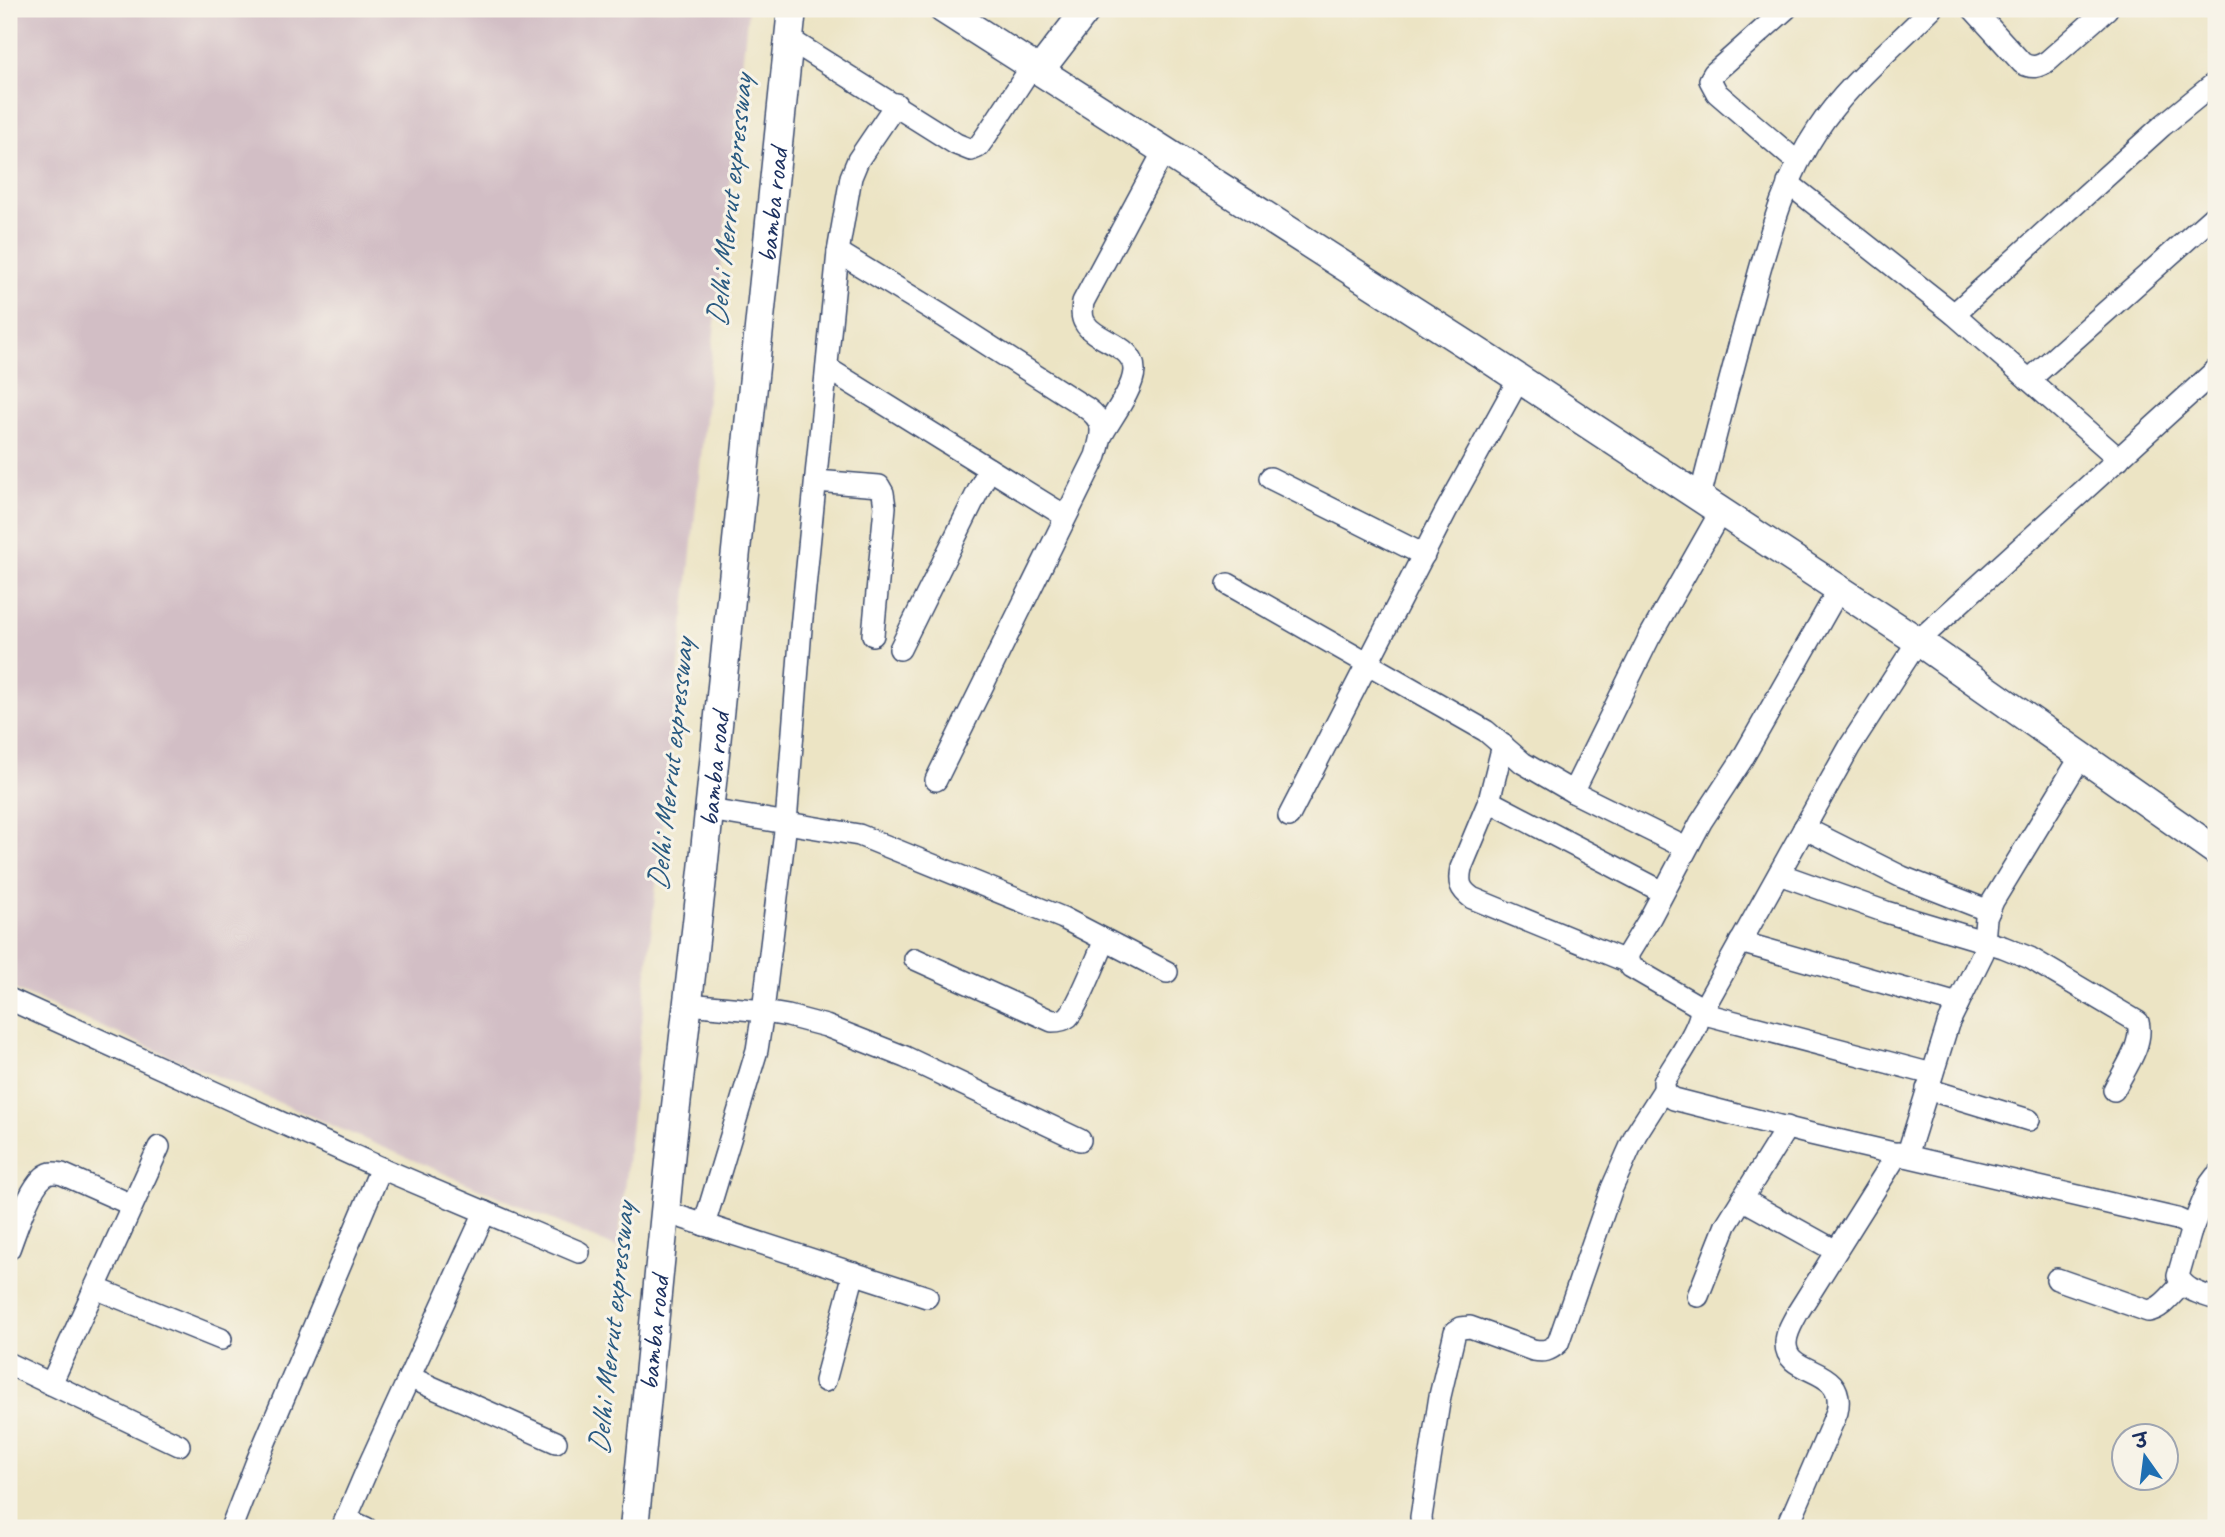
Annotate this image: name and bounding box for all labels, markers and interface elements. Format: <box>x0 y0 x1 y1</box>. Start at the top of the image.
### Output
water label: Delhi Merrut expressway <box>697 69 762 328</box>
street label: bamba road <box>748 142 795 264</box>
water label: Delhi Merrut expressway <box>638 633 703 892</box>
street label: bamba road <box>690 706 737 828</box>
water label: Delhi Merrut expressway <box>579 1197 644 1456</box>
street label: bamba road <box>630 1270 677 1392</box>
north arrow <box>2110 1422 2180 1492</box>
text: उ <box>2130 1428 2152 1455</box>

